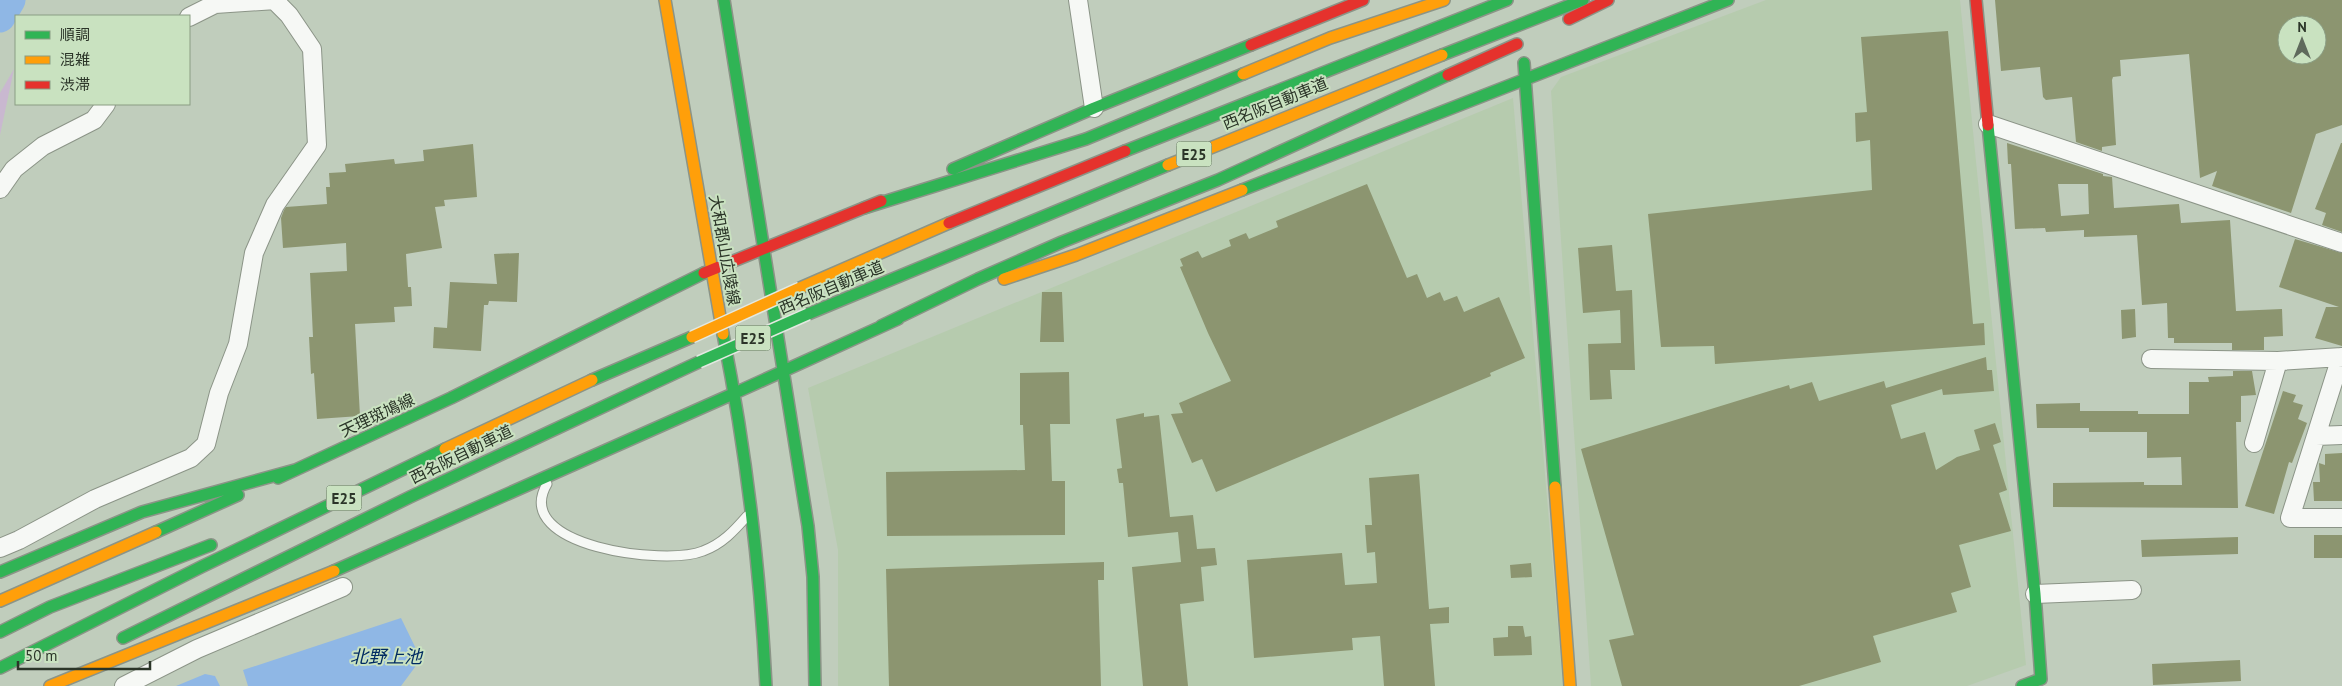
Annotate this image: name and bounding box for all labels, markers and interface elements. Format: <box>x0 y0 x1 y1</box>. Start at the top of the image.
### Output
legend <box>15 15 190 105</box>
north arrow <box>2277 15 2327 65</box>
text: N <box>2297 18 2307 36</box>
text: 順調 <box>60 25 90 44</box>
text: 混雑 <box>60 50 90 69</box>
street label: 西名阪自動車道 <box>1219 73 1331 133</box>
text: 渋滞 <box>60 75 90 94</box>
road number: E25 <box>1176 142 1212 166</box>
street label: 大和郡山広陵線 <box>705 193 745 307</box>
street label: 西名阪自動車道 <box>776 256 886 318</box>
road number: E25 <box>736 326 770 350</box>
street label: 天理斑鳩線 <box>337 389 417 441</box>
street label: 西名阪自動車道 <box>406 420 516 488</box>
road number: E25 <box>326 486 362 510</box>
scale bar <box>18 638 150 670</box>
water label: 北野上池 <box>350 645 424 668</box>
text: 50 m <box>25 646 58 665</box>

